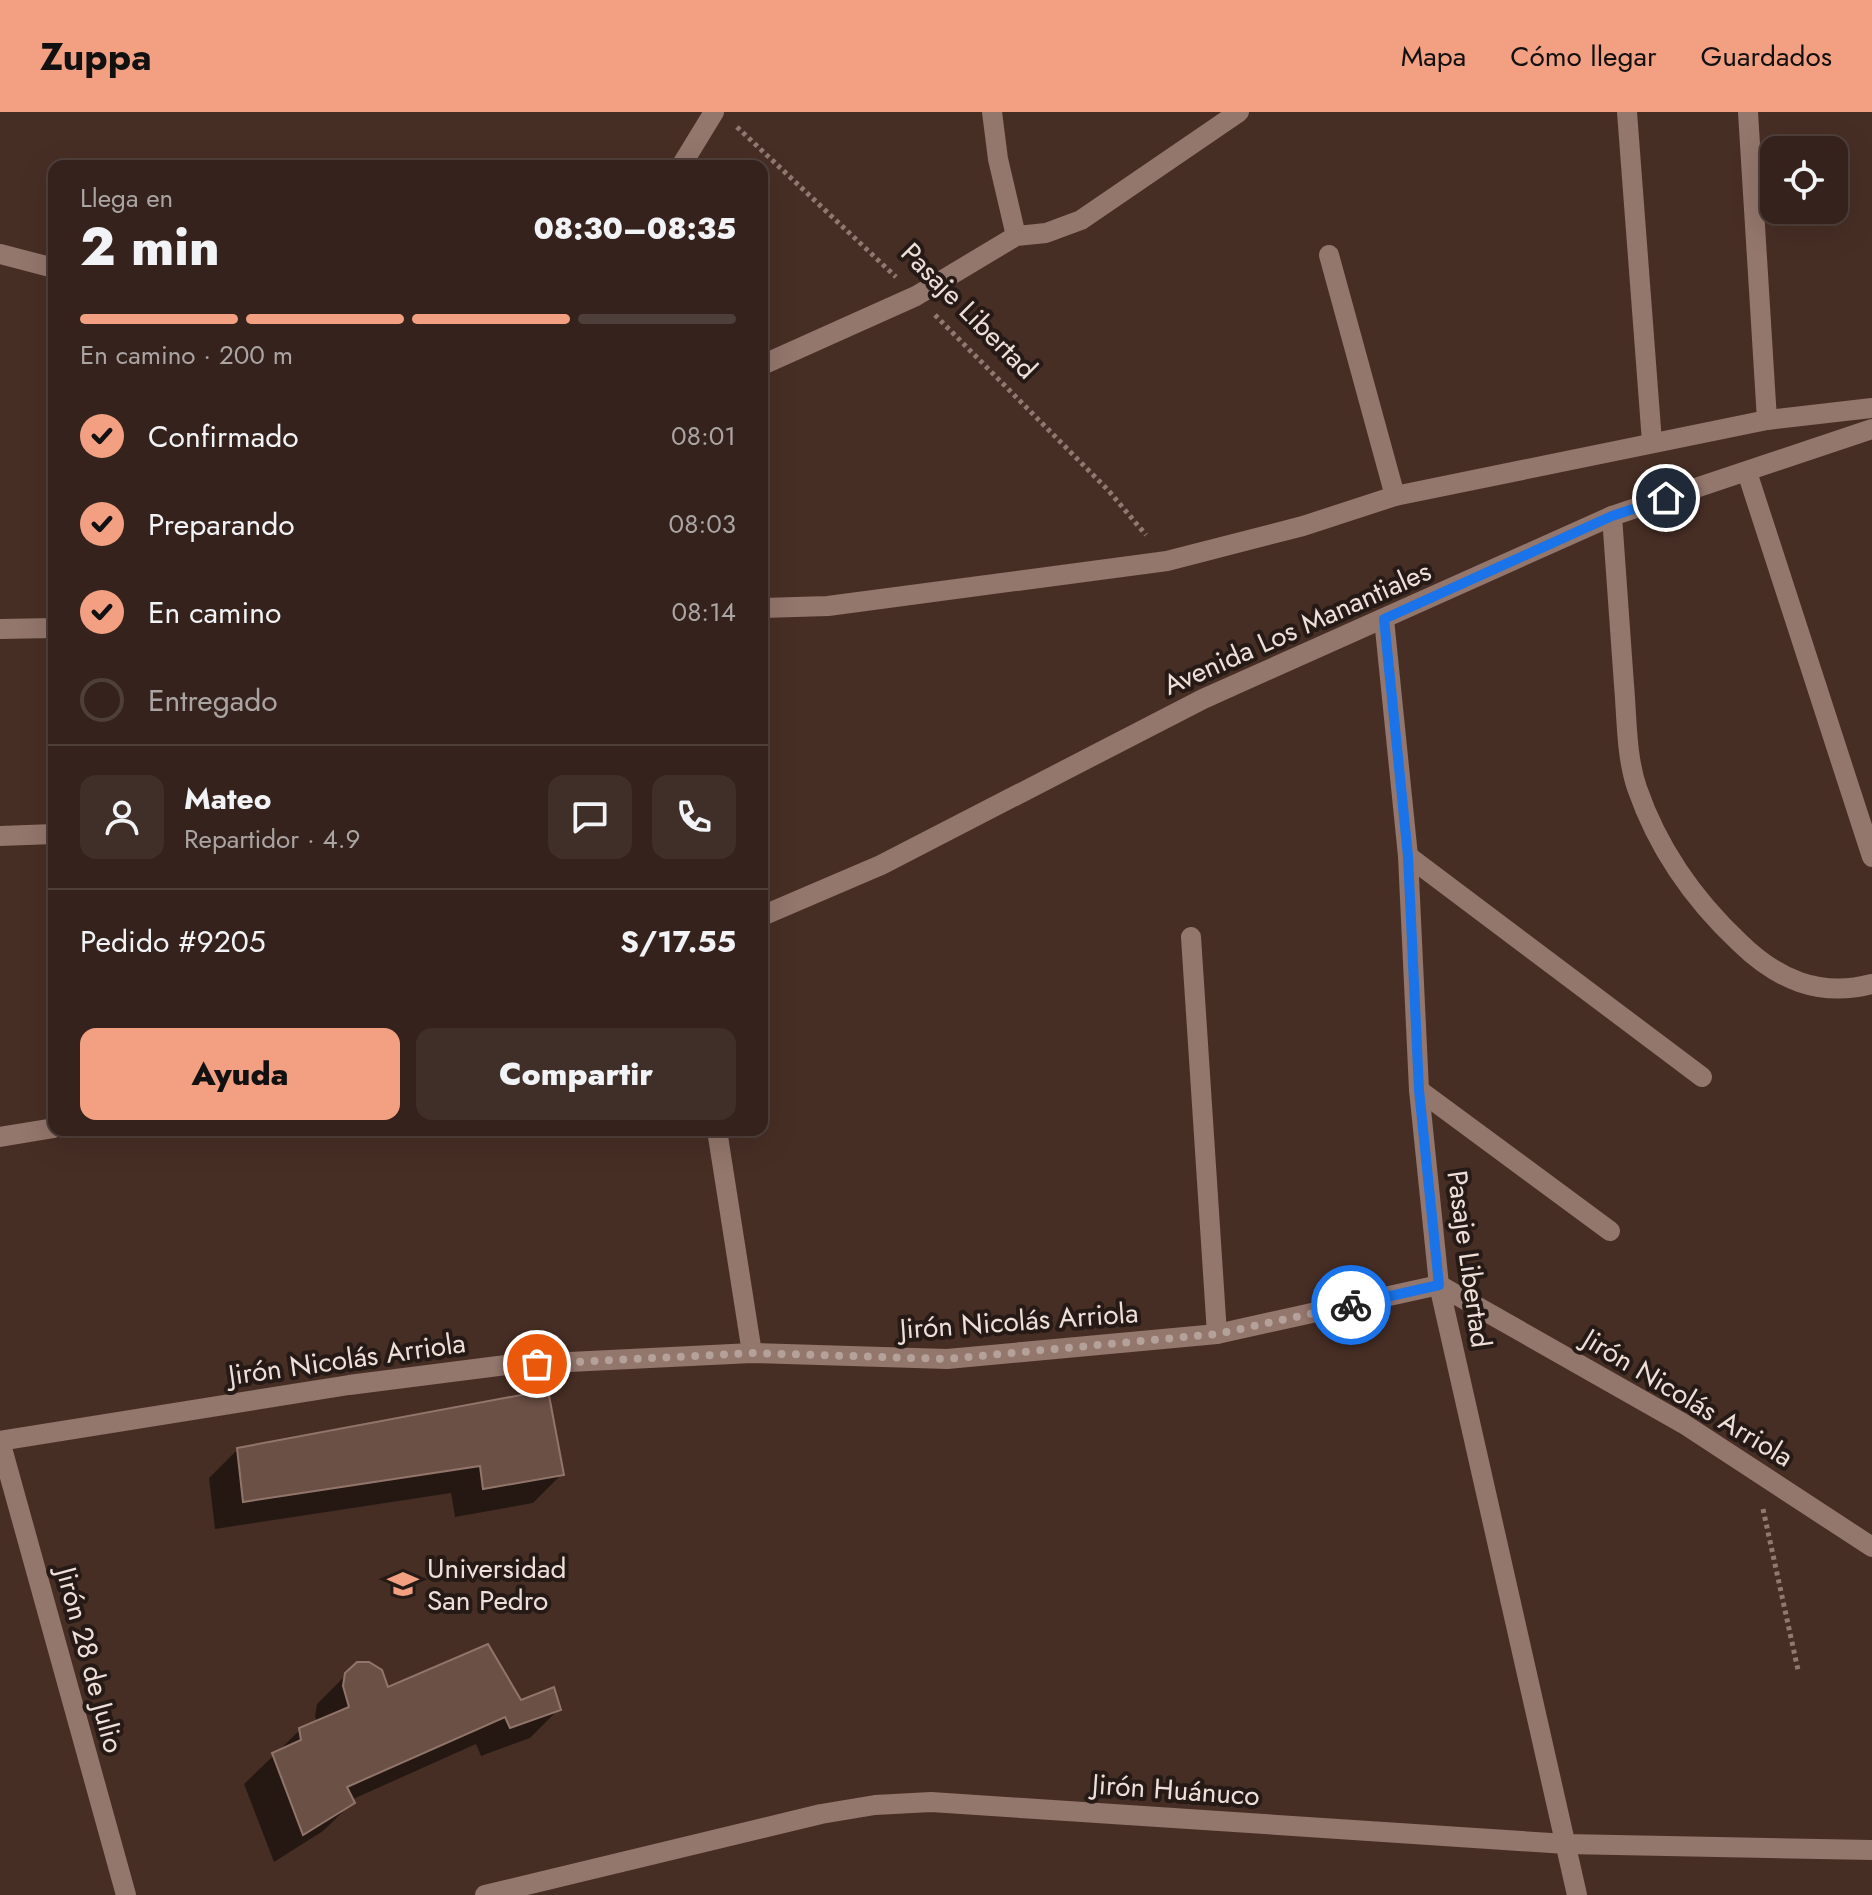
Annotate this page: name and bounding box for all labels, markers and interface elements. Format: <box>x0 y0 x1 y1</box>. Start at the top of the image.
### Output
text: Zuppa <box>40 29 152 84</box>
text: Mapa <box>1401 36 1466 77</box>
text: Cómo llegar <box>1510 36 1657 77</box>
text: Guardados <box>1701 36 1832 77</box>
map controls <box>1760 136 1848 224</box>
button: locate <box>1760 136 1848 224</box>
text: Llega en <box>80 179 173 217</box>
text: 08:30–08:35 <box>533 207 736 250</box>
text: 2 min <box>80 209 220 285</box>
street label: Pasaje Libertad <box>891 233 1047 389</box>
text: En camino · 200 m <box>80 336 293 374</box>
icon: check <box>80 414 124 458</box>
text: Confirmado <box>148 415 299 458</box>
text: 08:01 <box>671 417 736 455</box>
pin <box>1632 464 1700 532</box>
icon: home <box>1644 476 1688 520</box>
icon: check <box>80 502 124 546</box>
text: Preparando <box>148 503 295 546</box>
text: 08:03 <box>669 505 736 543</box>
street label: Avenida Los Manantiales <box>1156 550 1438 706</box>
icon: check <box>80 590 124 634</box>
text: En camino <box>148 591 281 634</box>
text: 08:14 <box>672 593 736 631</box>
text: Entregado <box>148 679 278 722</box>
button: person <box>80 775 164 859</box>
button: chat <box>548 775 632 859</box>
button: phone <box>652 775 736 859</box>
text: Mateo <box>184 777 271 820</box>
text: Repartidor · 4.9 <box>184 820 360 858</box>
text: Pedido #9205 <box>80 920 266 963</box>
text: S/17.55 <box>620 920 736 963</box>
button: Ayuda <box>80 1028 400 1120</box>
button: Compartir <box>416 1028 736 1120</box>
street label: Pasaje Libertad <box>1436 1168 1502 1350</box>
courier <box>1311 1265 1391 1345</box>
icon: bike <box>1329 1283 1373 1327</box>
street label: Jirón Nicolás Arriola <box>894 1292 1140 1350</box>
street label: Jirón Nicolás Arriola <box>1572 1317 1801 1477</box>
street label: Jirón Nicolás Arriola <box>222 1322 468 1396</box>
pin <box>503 1330 571 1398</box>
icon: bag <box>515 1342 559 1386</box>
place label: Universidad San Pedro <box>427 1548 566 1621</box>
street label: Jirón 28 de Julio <box>45 1559 134 1757</box>
school or university icon: Universidad San Pedro <box>386 1567 420 1601</box>
street label: Jirón Huánuco <box>1087 1763 1261 1816</box>

